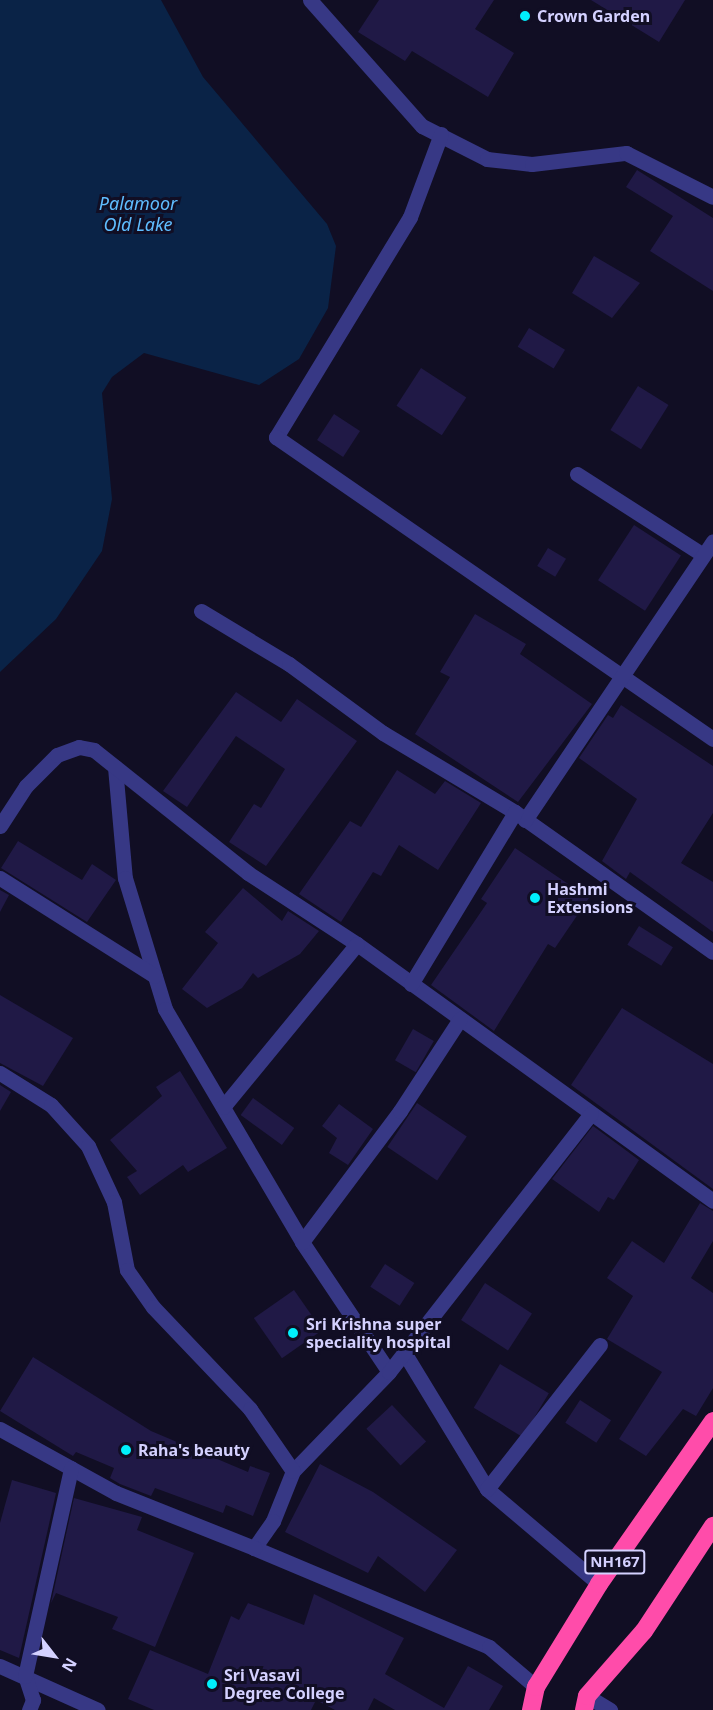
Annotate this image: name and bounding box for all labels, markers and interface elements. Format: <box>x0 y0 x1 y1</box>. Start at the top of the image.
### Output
place label: Crown Garden <box>537 6 650 26</box>
marker: Crown Garden <box>518 9 532 23</box>
water label: Palamoor Old Lake <box>99 193 177 236</box>
place label: Hashmi Extensions <box>547 879 633 917</box>
marker: Hashmi Extensions <box>528 891 542 905</box>
place label: Sri Krishna super speciality hospital <box>306 1314 451 1352</box>
marker: Sri Krishna super speciality hospital <box>284 1324 302 1342</box>
place label: Raha's beauty <box>138 1440 250 1460</box>
marker: Raha's beauty <box>119 1443 133 1457</box>
road number: NH167 <box>584 1550 646 1574</box>
north arrow <box>24 1626 84 1686</box>
text: N <box>57 1654 82 1677</box>
place label: Sri Vasavi Degree College <box>224 1665 344 1703</box>
marker: Sri Vasavi Degree College <box>205 1677 219 1691</box>

